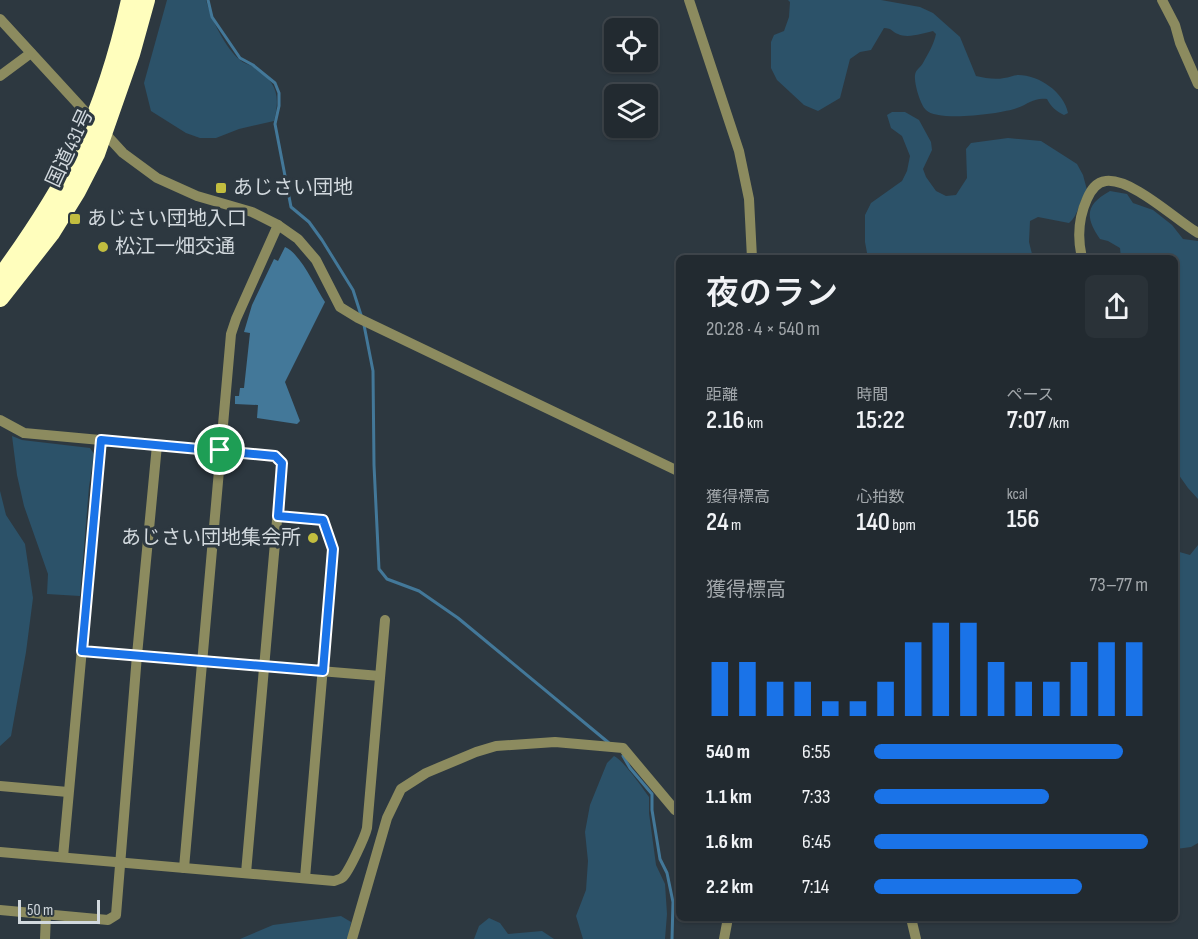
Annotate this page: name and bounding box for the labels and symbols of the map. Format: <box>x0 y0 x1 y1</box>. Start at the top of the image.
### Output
street label: 国道431号 <box>41 105 99 191</box>
place label: あじさい団地 <box>233 176 353 200</box>
marker: あじさい団地 <box>214 181 228 195</box>
place label: あじさい団地入口 <box>87 207 247 231</box>
marker: あじさい団地入口 <box>68 212 82 226</box>
place label: 松江一畑交通 <box>115 235 235 259</box>
marker: 松江一畑交通 <box>96 240 110 254</box>
pin <box>194 424 245 475</box>
place label: あじさい団地集会所 <box>121 526 301 550</box>
marker: あじさい団地集会所 <box>306 531 320 545</box>
scale bar <box>18 897 100 924</box>

